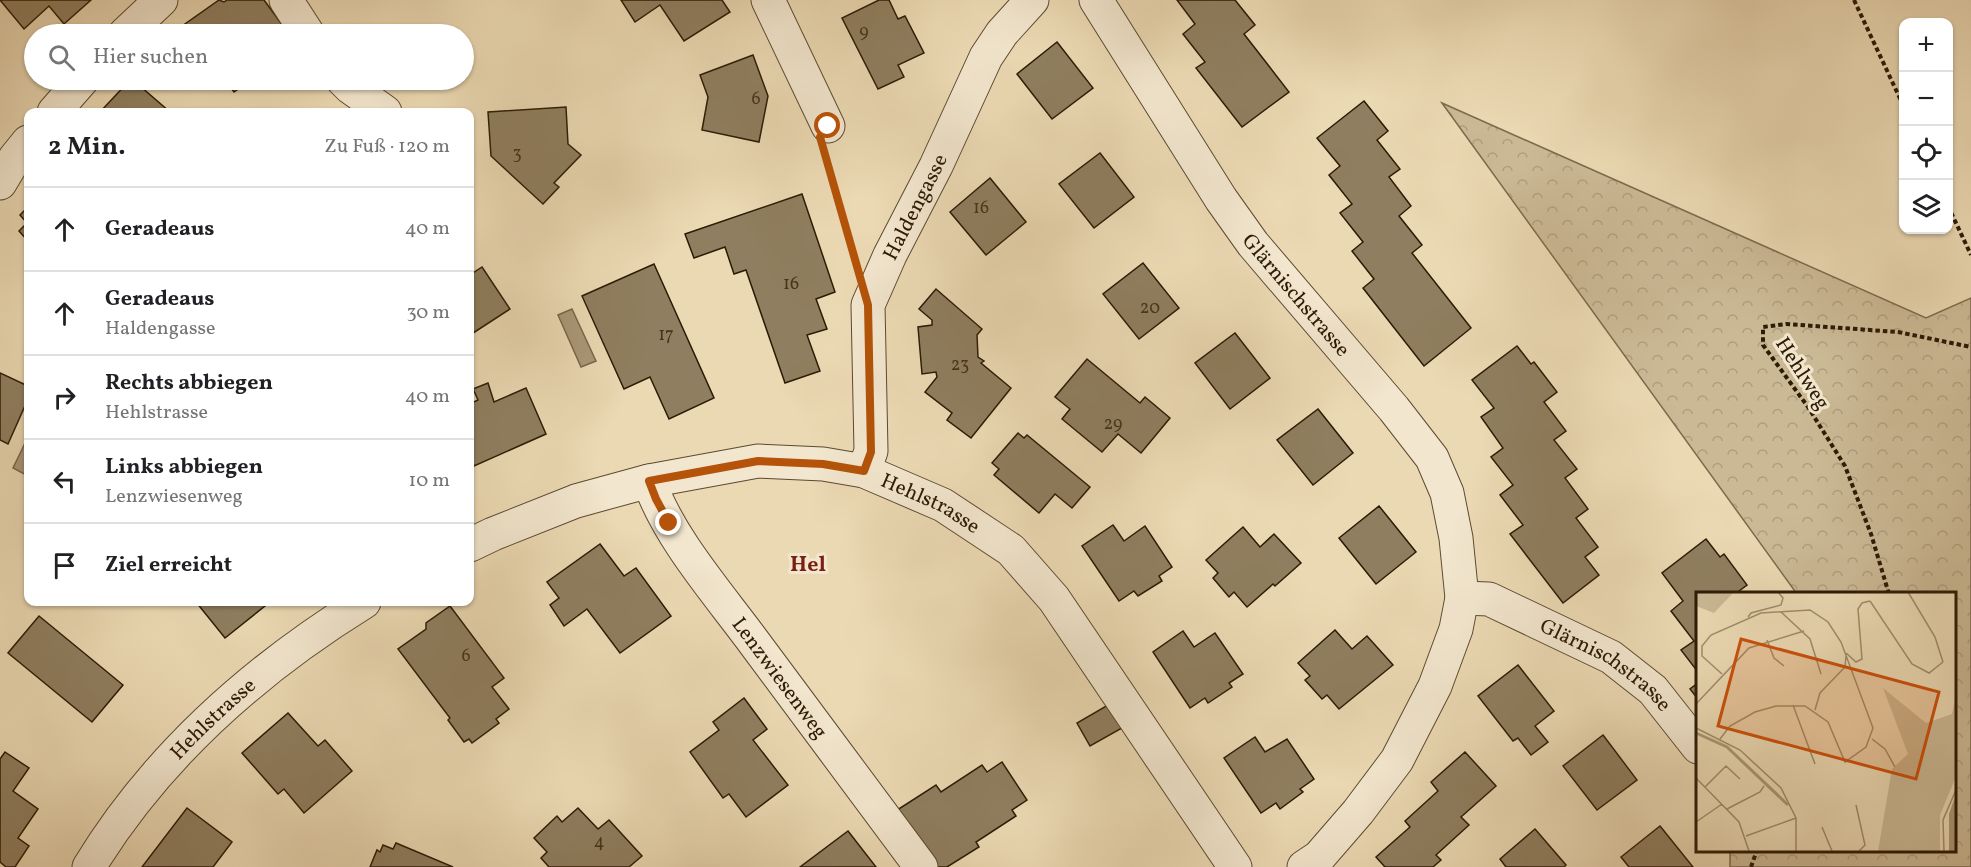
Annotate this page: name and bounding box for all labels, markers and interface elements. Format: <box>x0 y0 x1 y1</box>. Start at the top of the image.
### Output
map controls <box>1899 18 1953 234</box>
button: + <box>1899 18 1953 72</box>
house number: 9 <box>859 20 869 45</box>
search box <box>24 24 474 90</box>
icon: search <box>45 41 78 74</box>
text: Hier suchen <box>93 42 208 73</box>
button: − <box>1899 72 1953 126</box>
house number: 6 <box>751 87 761 112</box>
route start <box>814 112 840 138</box>
button: locate <box>1899 126 1953 180</box>
text: 2 Min. <box>48 129 126 165</box>
text: Zu Fuß · 120 m <box>324 133 450 161</box>
house number: 3 <box>512 142 522 167</box>
street label: Haldengasse <box>877 150 956 266</box>
button: layers <box>1899 180 1953 234</box>
house number: 16 <box>973 196 989 221</box>
icon: ahead <box>48 213 81 246</box>
text: Geradeaus <box>105 214 215 245</box>
text: 40 m <box>405 215 450 243</box>
street label: Glärnischstrasse <box>1234 228 1356 364</box>
house number: 16 <box>783 272 799 297</box>
text: Geradeaus <box>105 284 215 315</box>
house number: 20 <box>1140 296 1160 321</box>
icon: ahead <box>48 297 81 330</box>
text: 30 m <box>406 299 450 327</box>
text: Haldengasse <box>105 315 215 343</box>
house number: 17 <box>658 323 674 348</box>
street label: Hehlweg <box>1767 332 1836 416</box>
house number: 23 <box>951 353 969 378</box>
text: Rechts abbiegen <box>105 368 273 399</box>
icon: right <box>48 381 81 414</box>
text: 40 m <box>405 383 450 411</box>
text: Hehlstrasse <box>105 399 208 427</box>
house number: 29 <box>1104 412 1122 437</box>
text: Links abbiegen <box>105 452 263 483</box>
icon: left <box>48 465 81 498</box>
text: 10 m <box>409 467 450 495</box>
street label: Hehlstrasse <box>876 467 985 542</box>
text: Lenzwiesenweg <box>105 483 243 511</box>
route end <box>655 509 681 535</box>
icon: arrive <box>48 549 81 582</box>
text: Ziel erreicht <box>105 550 232 581</box>
district label: Hel <box>790 550 826 581</box>
inset map <box>1696 592 1956 852</box>
street label: Lenzwiesenweg <box>724 612 834 745</box>
street label: Glärnischstrasse <box>1535 612 1678 718</box>
house number: 6 <box>461 644 471 669</box>
street label: Hehlstrasse <box>164 672 263 767</box>
house number: 4 <box>594 830 604 855</box>

